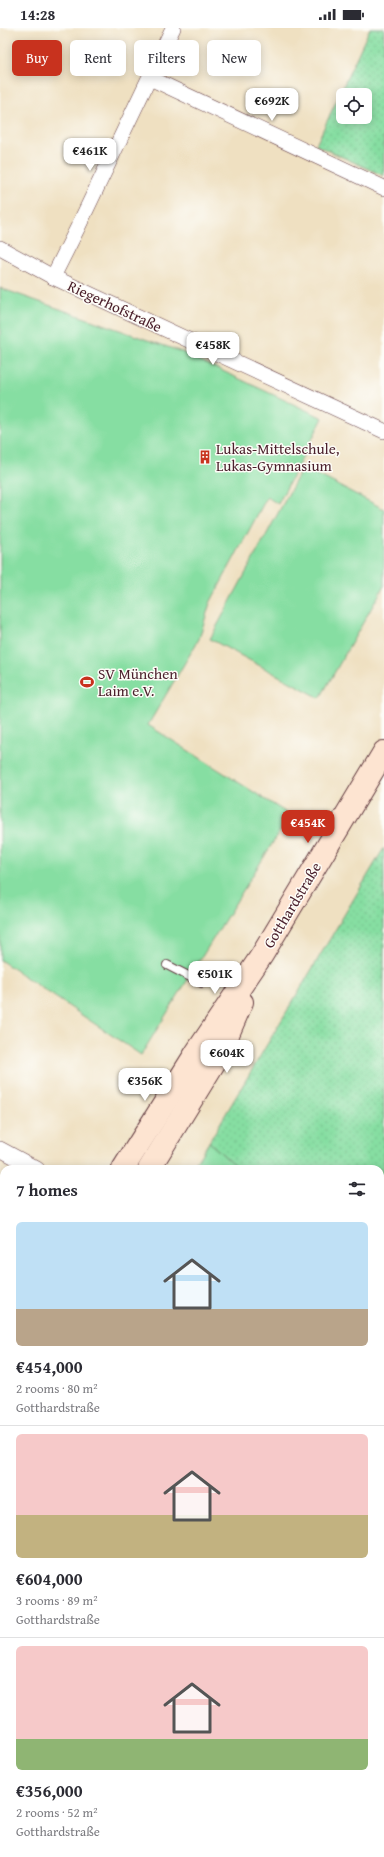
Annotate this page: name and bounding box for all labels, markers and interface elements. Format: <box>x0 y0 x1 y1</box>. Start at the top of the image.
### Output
text: 14:28 <box>20 4 55 25</box>
chip: Buy <box>12 40 62 76</box>
chip: Rent <box>70 40 126 76</box>
chip: Filters <box>134 40 199 76</box>
chip: New <box>207 40 261 76</box>
pin: €692K <box>244 88 300 122</box>
map controls <box>336 88 372 124</box>
button: locate <box>336 88 372 124</box>
text: €692K <box>254 91 290 110</box>
pin: €461K <box>62 138 118 172</box>
text: €461K <box>72 141 108 160</box>
street label: Riegerhofstraße <box>64 275 166 337</box>
pin: €458K <box>185 332 241 366</box>
text: €458K <box>195 335 231 354</box>
place label: Lukas-Mittelschule, Lukas-Gymnasium <box>216 438 340 476</box>
building icon: Lukas-Mittelschule, Lukas-Gymnasium <box>197 449 213 465</box>
place label: SV München Laim e.V. <box>98 663 178 701</box>
sports icon: SV München Laim e.V. <box>79 674 95 690</box>
pin: €454K <box>280 810 336 844</box>
text: €454K <box>290 813 326 832</box>
street label: Gotthardstraße <box>258 858 326 952</box>
pin: €501K <box>187 961 243 995</box>
text: €501K <box>197 964 233 983</box>
pin: €604K <box>199 1040 255 1074</box>
text: €604K <box>209 1043 245 1062</box>
pin: €356K <box>117 1068 173 1102</box>
text: €356K <box>127 1071 163 1090</box>
text: 7 homes <box>16 1177 78 1202</box>
icon: filters <box>346 1178 368 1200</box>
icon: home <box>156 1248 228 1320</box>
text: €454,000 <box>16 1354 82 1379</box>
text: 2 rooms · 80 m² <box>16 1379 98 1398</box>
text: Gotthardstraße <box>16 1398 100 1417</box>
icon: home <box>156 1460 228 1532</box>
text: €604,000 <box>16 1566 82 1591</box>
text: 3 rooms · 89 m² <box>16 1591 98 1610</box>
text: Gotthardstraße <box>16 1610 100 1629</box>
icon: home <box>156 1672 228 1744</box>
text: €356,000 <box>16 1778 82 1803</box>
text: 2 rooms · 52 m² <box>16 1803 98 1822</box>
text: Gotthardstraße <box>16 1822 100 1841</box>

